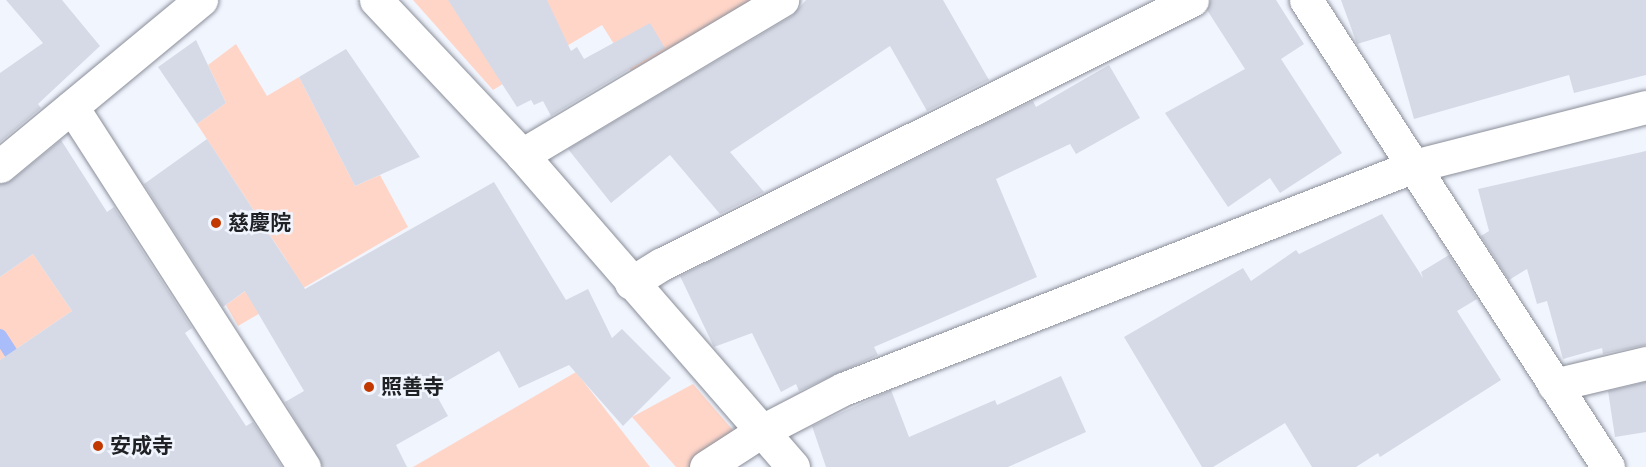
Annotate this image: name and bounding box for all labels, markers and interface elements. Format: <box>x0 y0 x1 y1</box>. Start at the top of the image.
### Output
place label: 慈慶院 <box>228 210 291 236</box>
marker: 慈慶院 <box>209 216 223 230</box>
place label: 照善寺 <box>381 374 444 400</box>
marker: 照善寺 <box>362 380 376 394</box>
place label: 安成寺 <box>110 433 173 459</box>
marker: 安成寺 <box>91 439 105 453</box>

